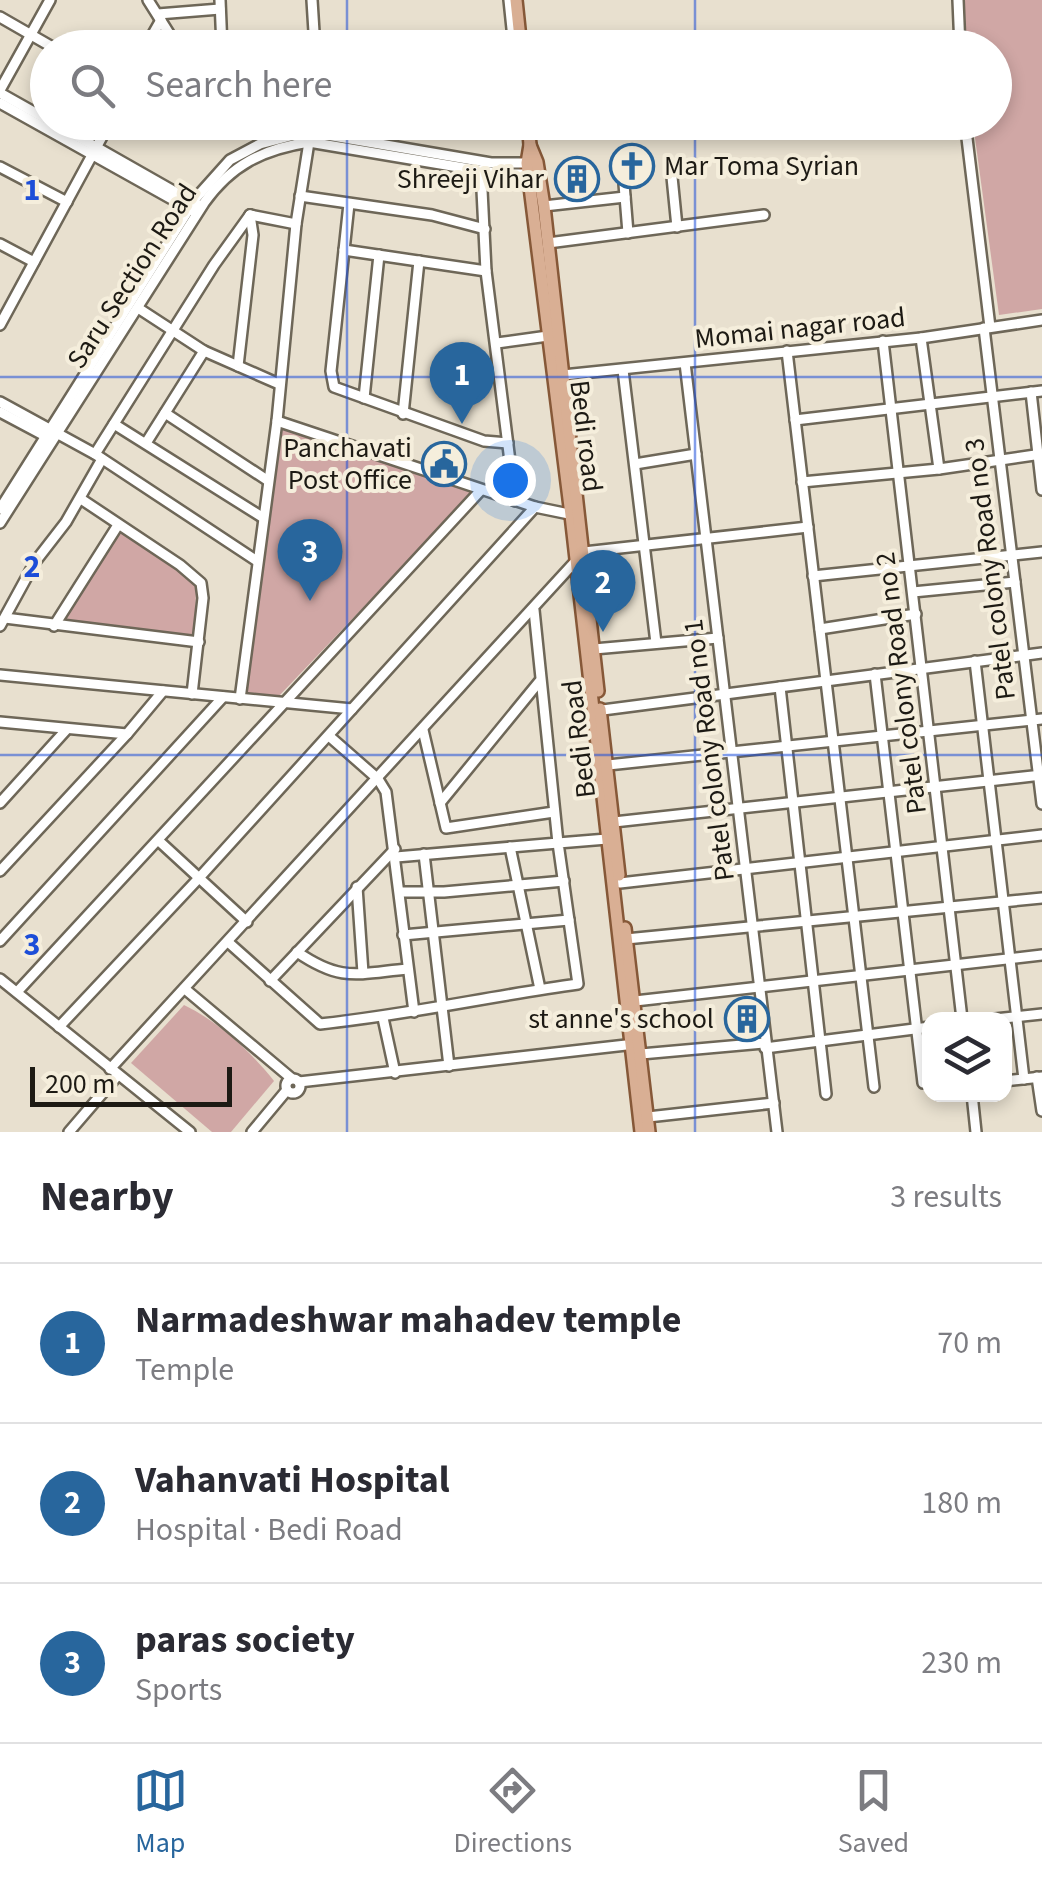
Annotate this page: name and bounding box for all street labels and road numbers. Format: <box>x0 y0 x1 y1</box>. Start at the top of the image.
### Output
street label: Saru Section Road <box>57 176 207 376</box>
street label: Momai nagar road <box>693 297 907 359</box>
street label: Bedi road <box>559 378 613 494</box>
street label: Patel colony Road no 3 <box>954 436 1026 702</box>
street label: Patel colony Road no 2 <box>865 550 937 816</box>
street label: Patel colony Road no 1 <box>673 617 745 883</box>
street label: Bedi Road <box>552 678 606 800</box>

